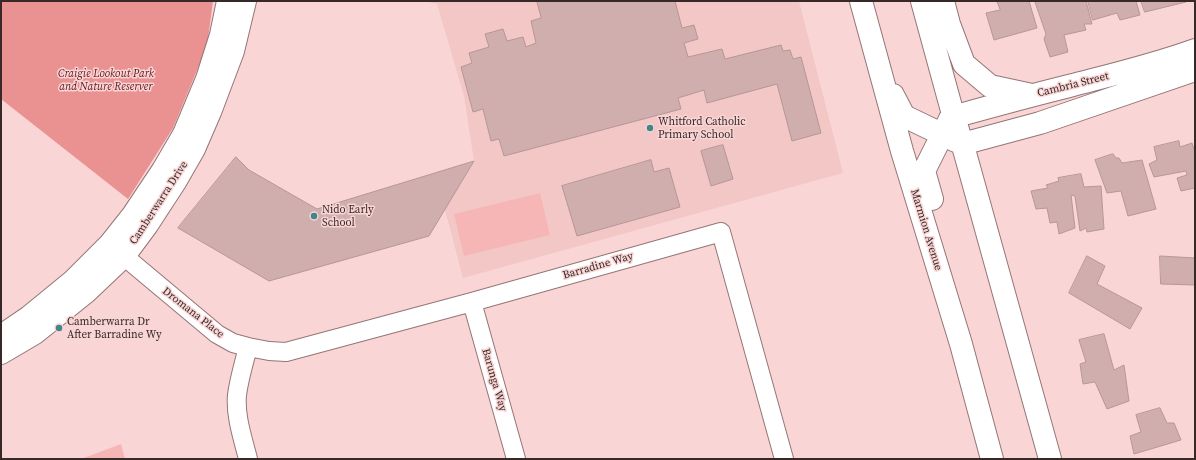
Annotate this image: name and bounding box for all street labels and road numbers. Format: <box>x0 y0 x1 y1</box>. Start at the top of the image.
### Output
street label: Cambria Street <box>1036 70 1110 100</box>
street label: Camberwarra Drive <box>127 159 191 247</box>
street label: Marmion Avenue <box>907 188 945 272</box>
street label: Barradine Way <box>561 250 635 282</box>
street label: Dromana Place <box>159 285 227 341</box>
street label: Barunga Way <box>479 347 509 413</box>

